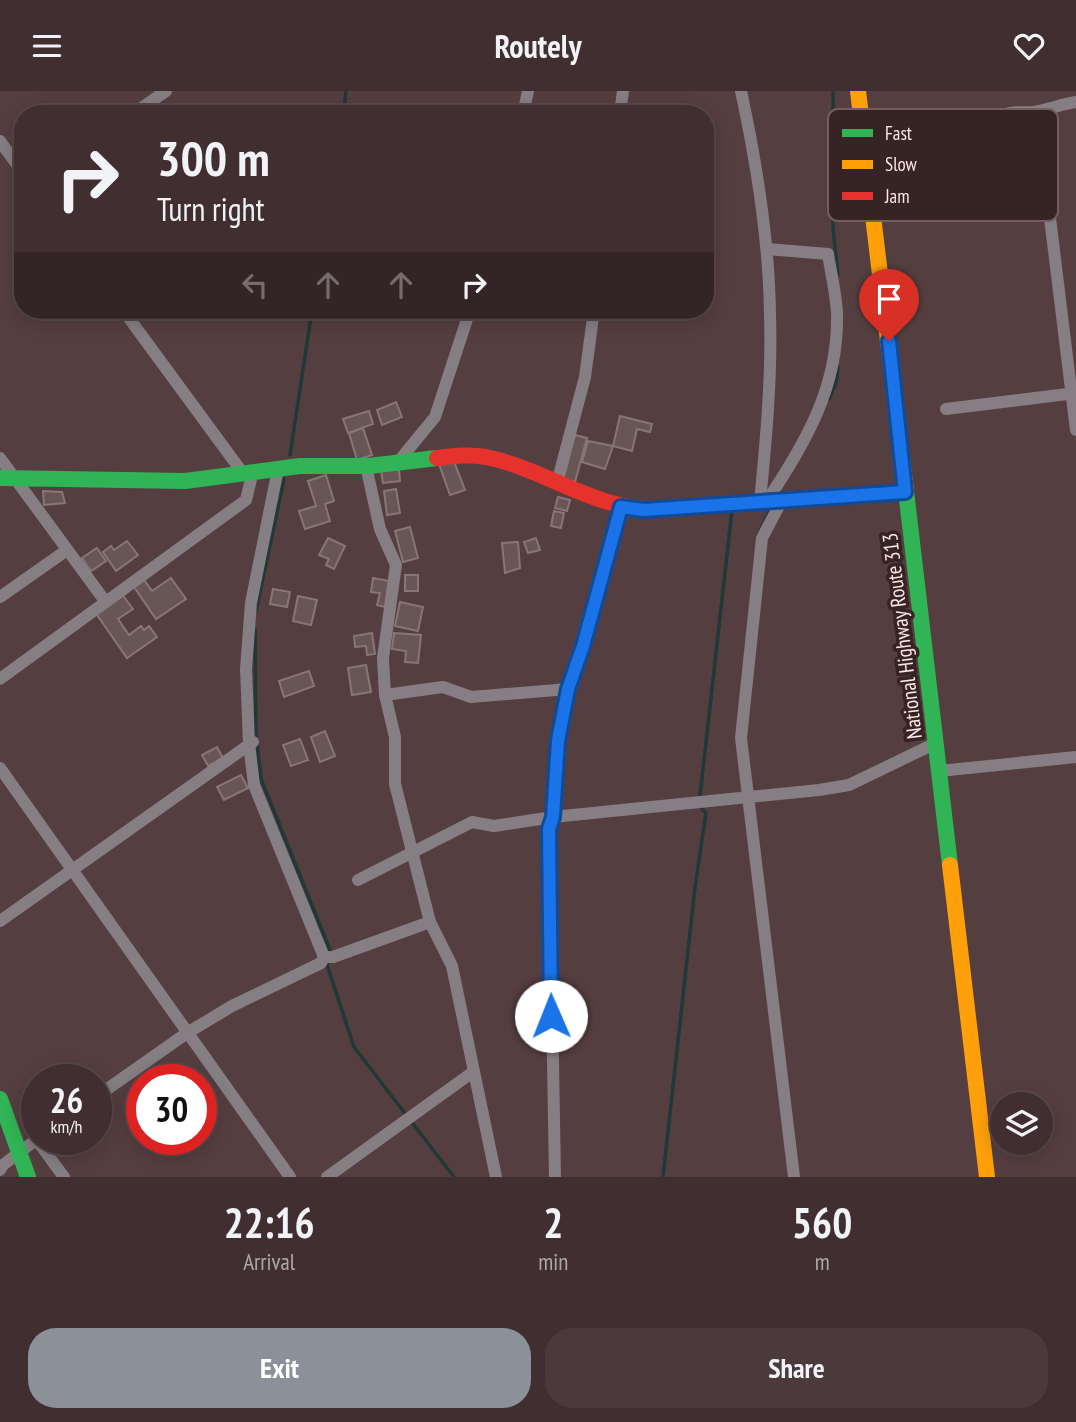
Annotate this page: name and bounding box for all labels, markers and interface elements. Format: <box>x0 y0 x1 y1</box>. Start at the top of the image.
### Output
text: Routely <box>495 25 581 67</box>
icon: menu <box>28 27 66 65</box>
icon: heart <box>1010 27 1048 65</box>
legend <box>828 109 1058 221</box>
text: Fast <box>885 121 913 145</box>
text: 300 m <box>157 126 270 190</box>
icon: right <box>42 133 133 224</box>
text: Slow <box>885 152 918 176</box>
text: Jam <box>884 184 910 208</box>
text: Turn right <box>157 188 265 230</box>
icon: left <box>236 266 274 304</box>
icon: ahead <box>309 266 347 304</box>
icon: ahead <box>382 266 420 304</box>
icon: right <box>455 266 493 304</box>
pin <box>859 269 919 341</box>
icon: arrive <box>870 280 908 318</box>
street label: National Highway Route 313 <box>876 532 928 740</box>
position arrow <box>514 979 588 1053</box>
speed limit sign: 30 <box>126 1064 217 1155</box>
text: 26 <box>50 1077 83 1123</box>
map controls <box>990 1092 1053 1155</box>
button: layers <box>990 1092 1053 1155</box>
text: km/h <box>51 1115 82 1138</box>
text: 22:16 <box>224 1195 315 1250</box>
text: 2 <box>543 1195 563 1250</box>
text: 560 <box>792 1195 852 1250</box>
text: Arrival <box>243 1247 295 1276</box>
text: min <box>538 1247 568 1276</box>
text: m <box>815 1247 830 1276</box>
button: Exit <box>28 1328 531 1408</box>
button: Share <box>545 1328 1048 1408</box>

